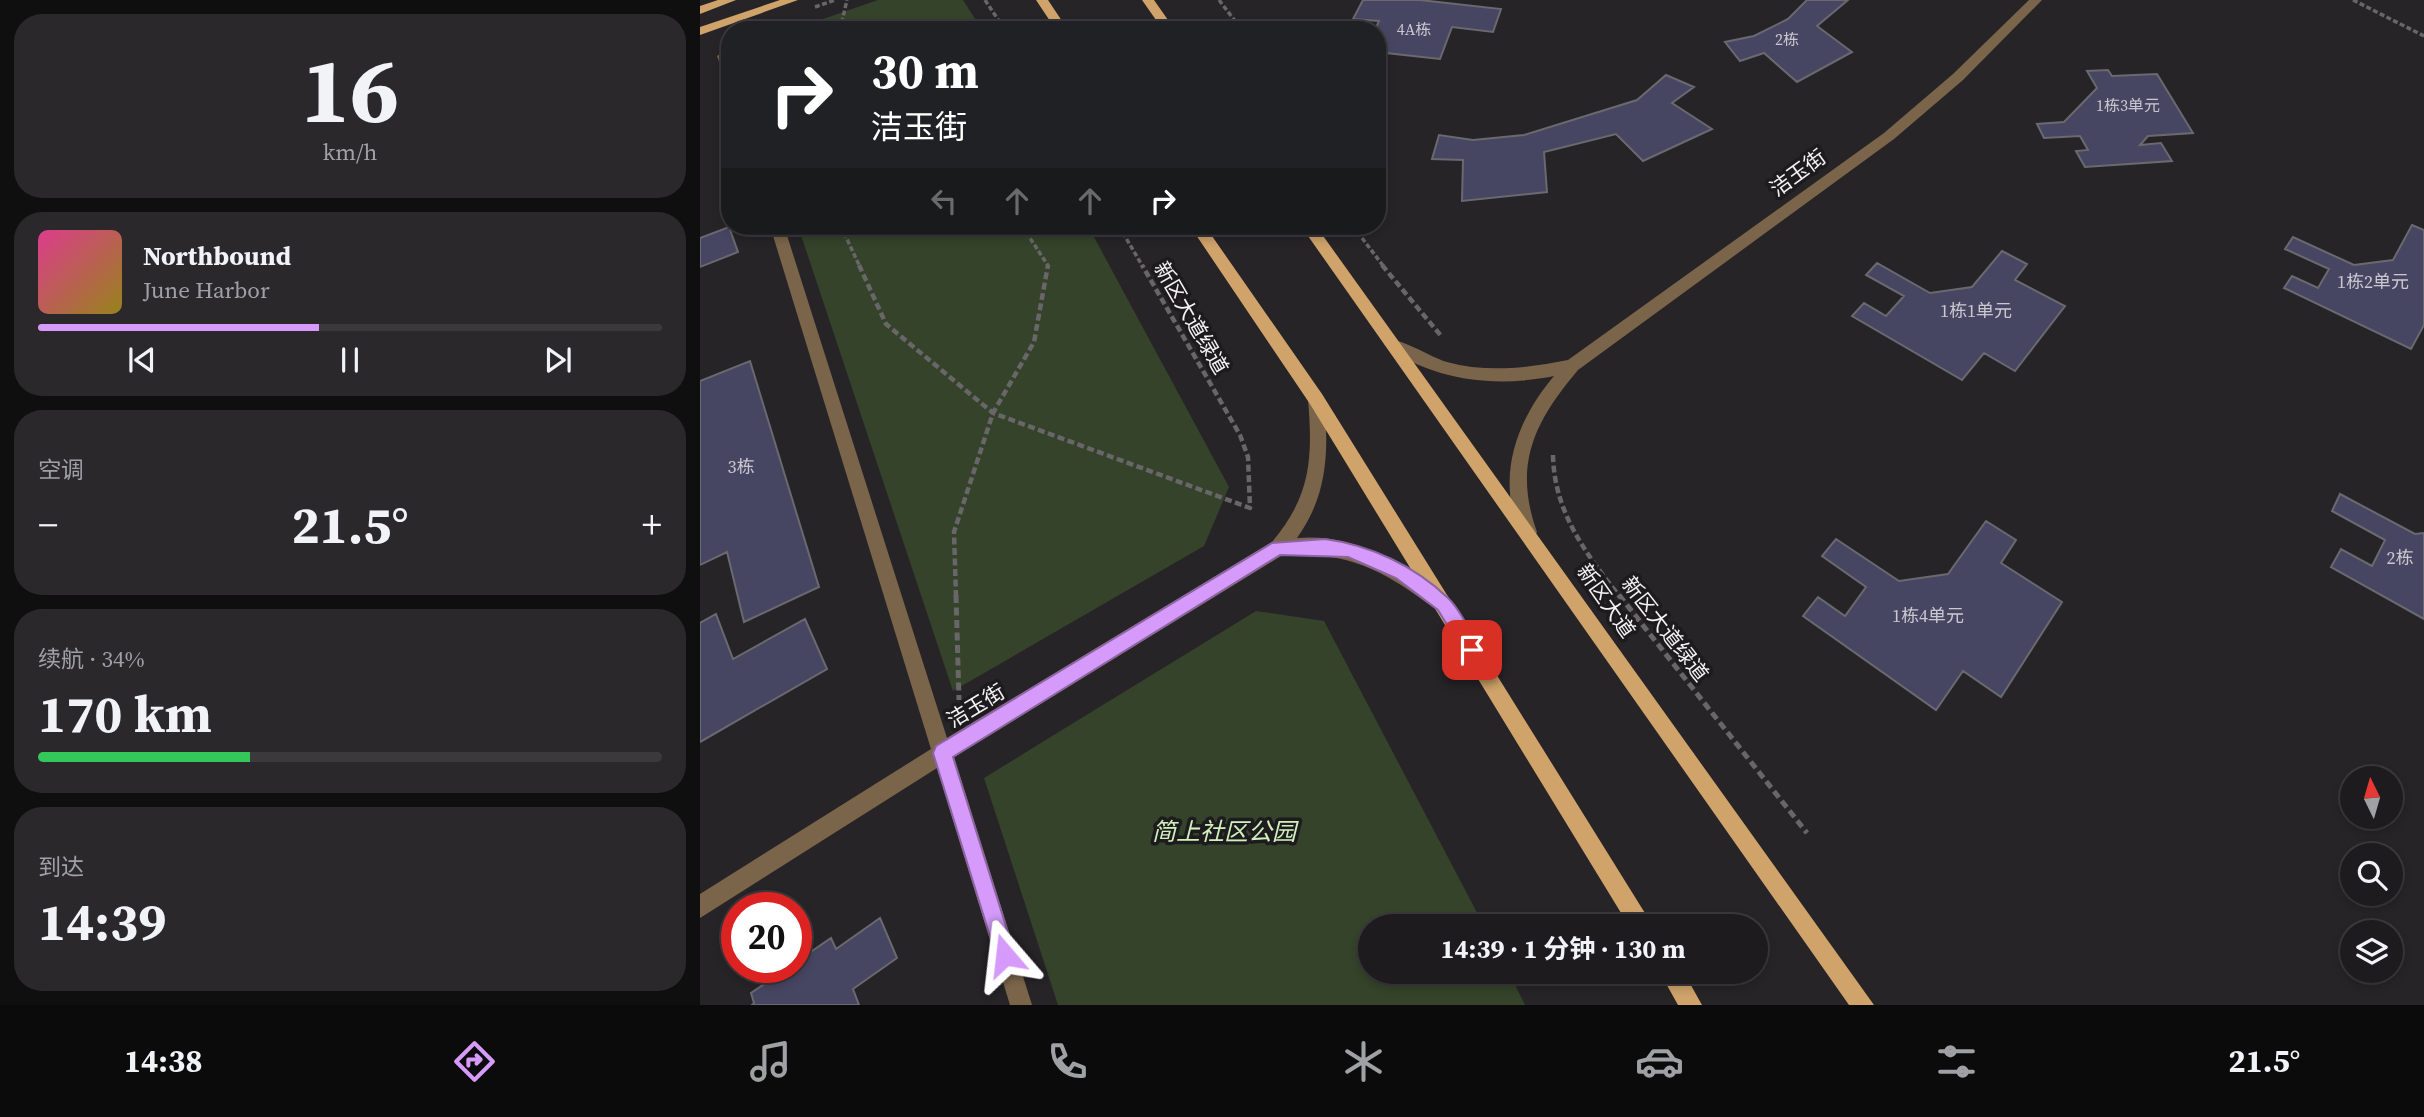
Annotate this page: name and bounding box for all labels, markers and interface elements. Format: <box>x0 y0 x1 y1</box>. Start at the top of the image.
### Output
house number: 4A栋 <box>1397 18 1431 40</box>
text: 16 <box>301 28 399 152</box>
house number: 2栋 <box>1775 28 1799 50</box>
text: 30 m <box>871 37 979 104</box>
icon: right <box>756 49 847 140</box>
house number: 1栋3单元 <box>2096 94 2160 116</box>
text: 洁玉街 <box>871 105 967 149</box>
text: km/h <box>323 136 377 168</box>
street label: 洁玉街 <box>1764 142 1832 203</box>
icon: left <box>925 182 963 220</box>
icon: ahead <box>998 182 1036 220</box>
icon: ahead <box>1071 182 1109 220</box>
icon: right <box>1144 182 1182 220</box>
text: Northbound <box>143 238 291 274</box>
street label: 新区大道绿道 <box>1147 256 1235 380</box>
house number: 1栋2单元 <box>2337 269 2409 294</box>
text: June Harbor <box>143 274 270 306</box>
house number: 1栋1单元 <box>1940 298 2012 323</box>
icon: previous <box>123 341 161 379</box>
icon: pause <box>331 341 369 379</box>
icon: next <box>539 341 577 379</box>
text: 空调 <box>38 454 84 486</box>
house number: 3栋 <box>728 454 755 479</box>
text: 21.5° <box>291 489 409 560</box>
text: − <box>38 499 58 551</box>
text: + <box>642 499 662 551</box>
house number: 2栋 <box>2387 545 2414 570</box>
street label: 新区大道 <box>1570 558 1642 643</box>
street label: 新区大道绿道 <box>1615 570 1716 687</box>
house number: 1栋4单元 <box>1892 603 1964 628</box>
pin <box>1442 620 1502 680</box>
icon: arrive <box>1453 631 1491 669</box>
text: 续航 · 34% <box>38 643 145 675</box>
street label: 洁玉街 <box>941 677 1010 734</box>
text: 170 km <box>38 678 212 749</box>
north arrow <box>2340 766 2403 830</box>
map controls <box>2340 766 2403 983</box>
park label: 简上社区公园 <box>1152 815 1299 848</box>
button: search <box>2340 843 2403 906</box>
text: 到达 <box>38 851 84 883</box>
text: 14:39 <box>38 886 166 957</box>
speed limit sign: 20 <box>721 892 812 983</box>
position arrow <box>968 918 1042 992</box>
button: layers <box>2340 920 2403 983</box>
text: 14:39 · 1 分钟 · 130 m <box>1440 931 1686 967</box>
icon: directions <box>450 1037 499 1086</box>
icon: music <box>746 1037 795 1086</box>
icon: phone <box>1043 1037 1092 1086</box>
icon: climate <box>1339 1037 1388 1086</box>
icon: car <box>1635 1037 1684 1086</box>
icon: filters <box>1932 1037 1981 1086</box>
text: 14:38 <box>124 1039 203 1083</box>
text: 21.5° <box>2228 1039 2300 1083</box>

